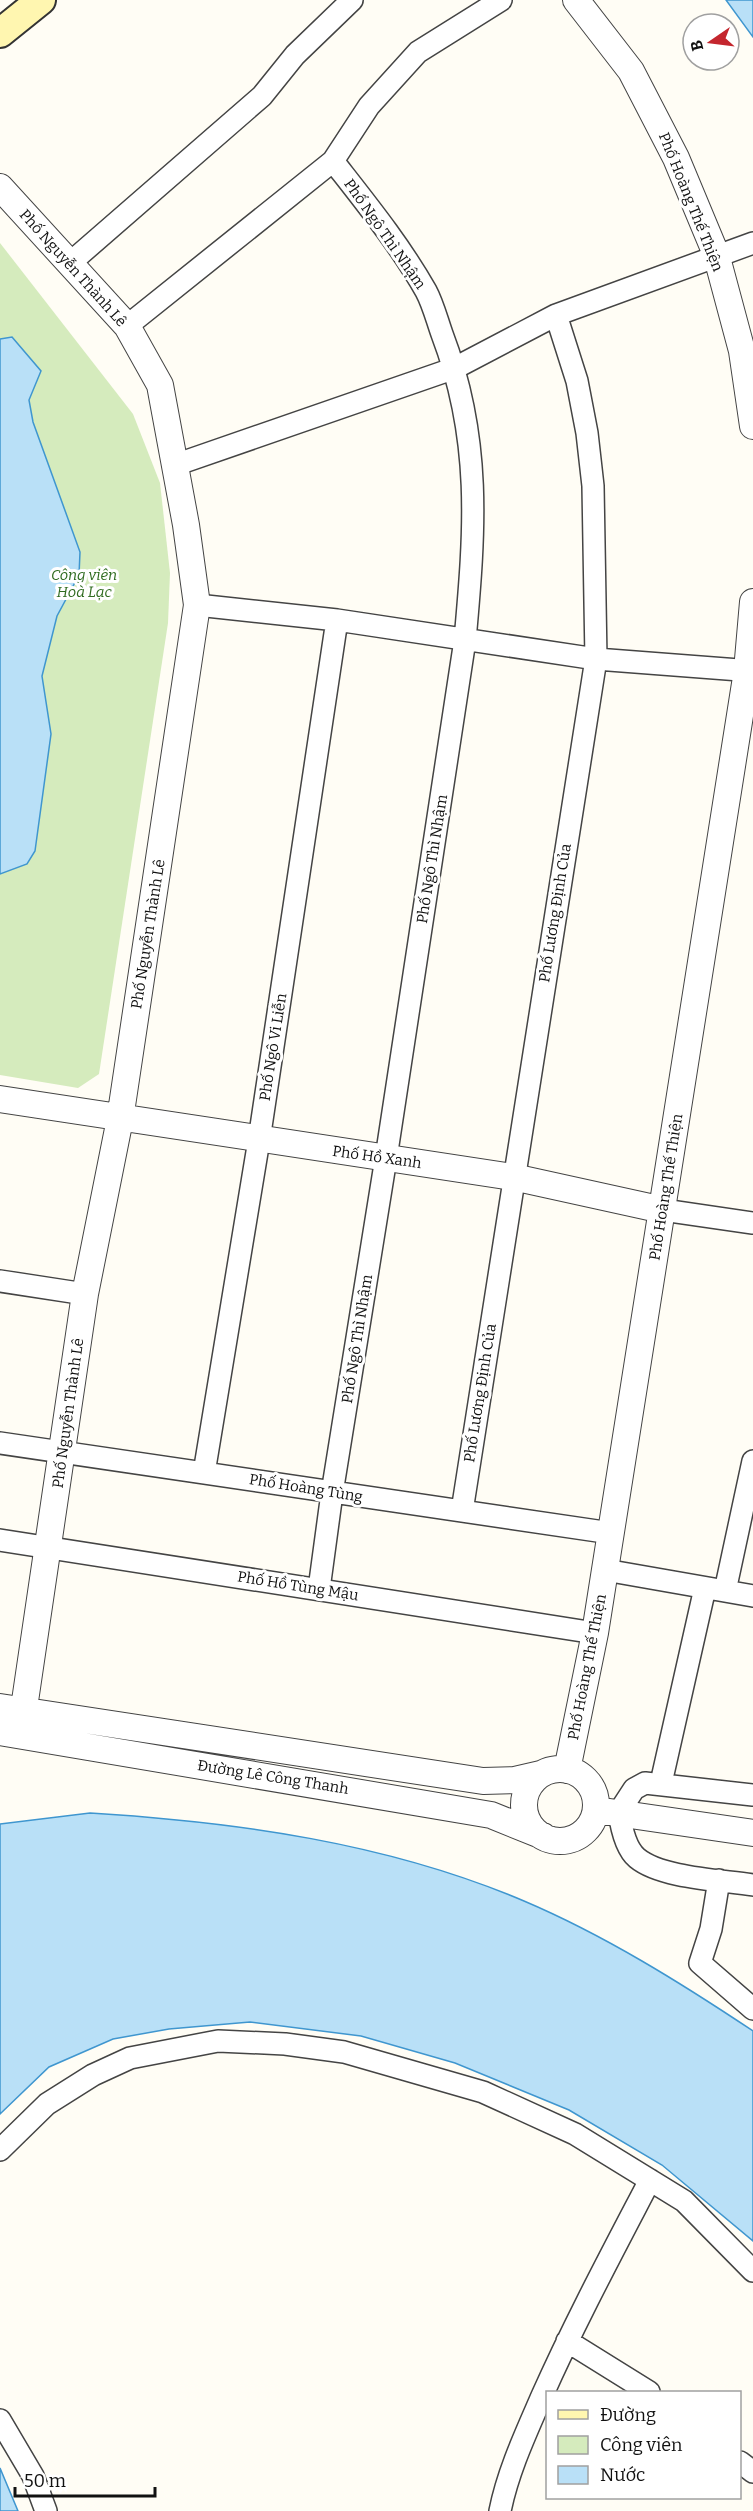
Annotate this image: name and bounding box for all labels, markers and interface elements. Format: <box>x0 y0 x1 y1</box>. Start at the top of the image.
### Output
north arrow <box>681 12 741 72</box>
text: B <box>686 38 707 53</box>
street label: Phố Hoàng Thế Thiện <box>655 130 727 275</box>
street label: Phố Ngô Thì Nhậm <box>340 175 430 293</box>
street label: Phố Nguyễn Thành Lê <box>16 206 130 330</box>
park label: Công viên Hoà Lạc <box>51 566 117 601</box>
street label: Phố Ngô Thì Nhậm <box>413 793 451 925</box>
street label: Phố Lương Định Của <box>535 842 575 984</box>
street label: Phố Nguyễn Thành Lê <box>127 858 169 1010</box>
street label: Phố Ngô Vi Liễn <box>256 991 290 1102</box>
street label: Phố Hoàng Thế Thiện <box>646 1112 687 1262</box>
street label: Phố Hồ Xanh <box>331 1142 423 1172</box>
street label: Phố Ngô Thì Nhậm <box>338 1273 376 1405</box>
street label: Phố Lương Định Của <box>460 1322 500 1464</box>
street label: Phố Nguyễn Thành Lê <box>49 1337 87 1489</box>
street label: Phố Hoàng Tùng <box>248 1470 364 1506</box>
street label: Phố Hồ Tùng Mậu <box>236 1568 360 1604</box>
street label: Phố Hoàng Thế Thiện <box>564 1592 610 1742</box>
street label: Đường Lê Công Thanh <box>196 1756 350 1798</box>
legend <box>546 2391 741 2499</box>
text: Đường <box>600 2404 656 2426</box>
text: Công viên <box>600 2434 683 2456</box>
scale bar <box>15 2460 154 2498</box>
text: Nước <box>600 2464 645 2486</box>
text: 50 m <box>24 2470 66 2492</box>

